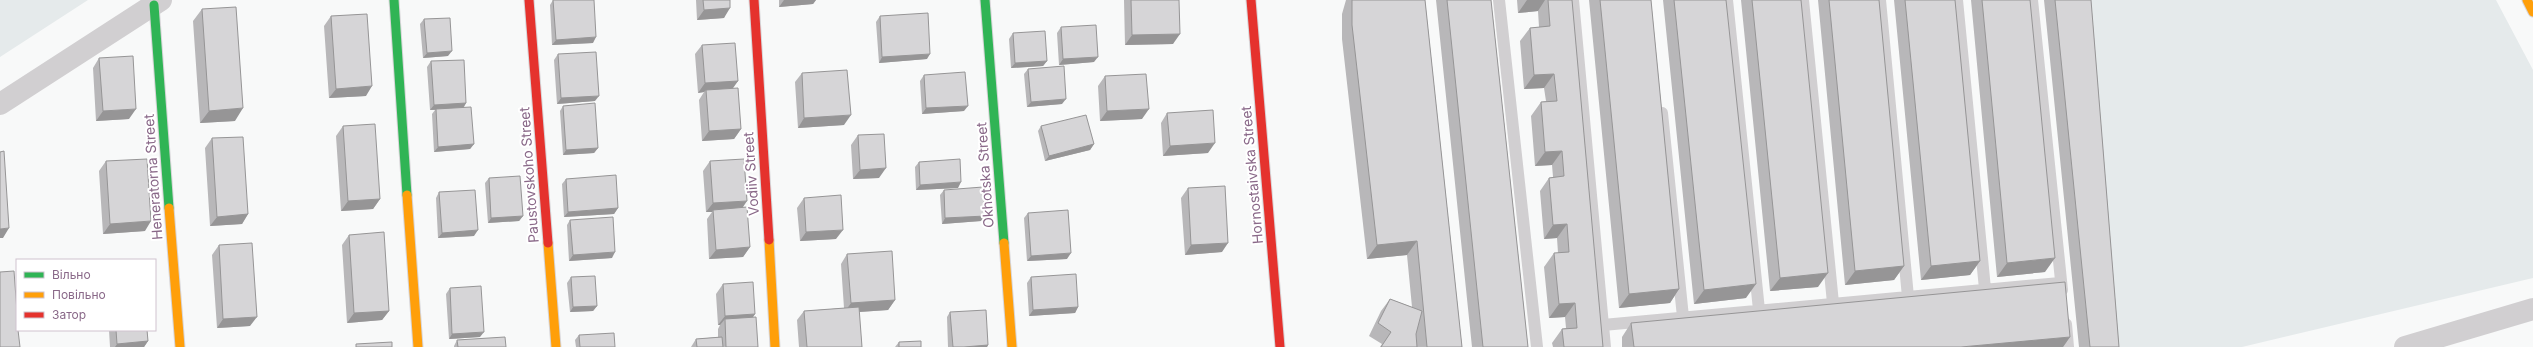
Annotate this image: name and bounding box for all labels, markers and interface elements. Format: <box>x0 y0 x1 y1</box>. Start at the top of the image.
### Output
street label: Hornostaivska Street <box>1237 105 1266 245</box>
street label: Paustovskoho Street <box>515 106 542 244</box>
street label: Heneratorna Street <box>140 113 165 240</box>
street label: Okhotska Street <box>972 121 997 228</box>
street label: Vodiiv Street <box>739 131 762 217</box>
legend <box>16 259 156 331</box>
text: Вільно <box>52 267 91 282</box>
text: Повільно <box>52 287 106 302</box>
text: Затор <box>52 307 86 322</box>

